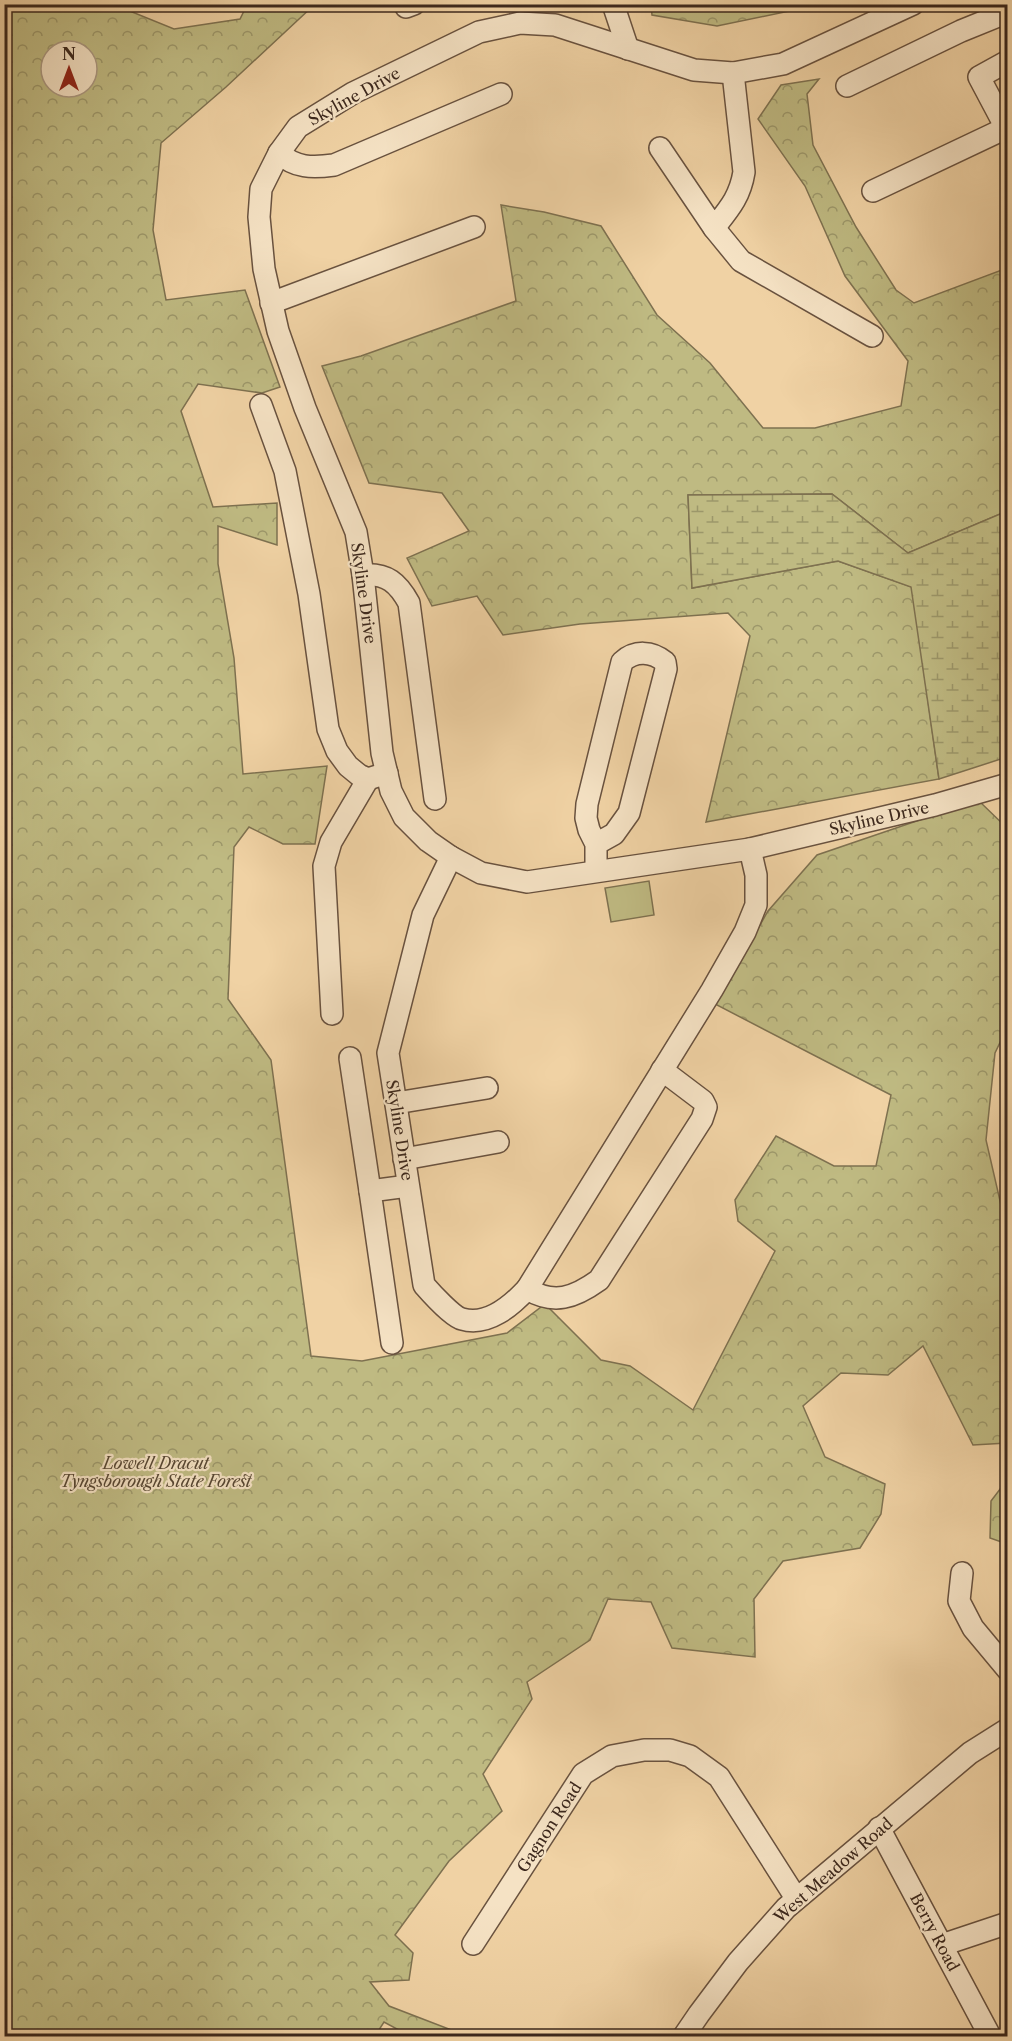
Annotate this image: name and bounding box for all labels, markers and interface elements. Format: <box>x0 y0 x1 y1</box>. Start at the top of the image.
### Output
north arrow <box>39 39 99 99</box>
text: N <box>62 44 76 64</box>
street label: Skyline Drive <box>305 63 403 129</box>
street label: Skyline Drive <box>347 541 381 645</box>
street label: Skyline Drive <box>827 797 931 839</box>
street label: Skyline Drive <box>382 1078 418 1182</box>
park label: Lowell Dracut Tyngsborough State Forest <box>60 1453 253 1491</box>
street label: Gagnon Road <box>512 1778 586 1876</box>
street label: West Meadow Road <box>769 1813 897 1928</box>
street label: Berry Road <box>906 1889 964 1975</box>

